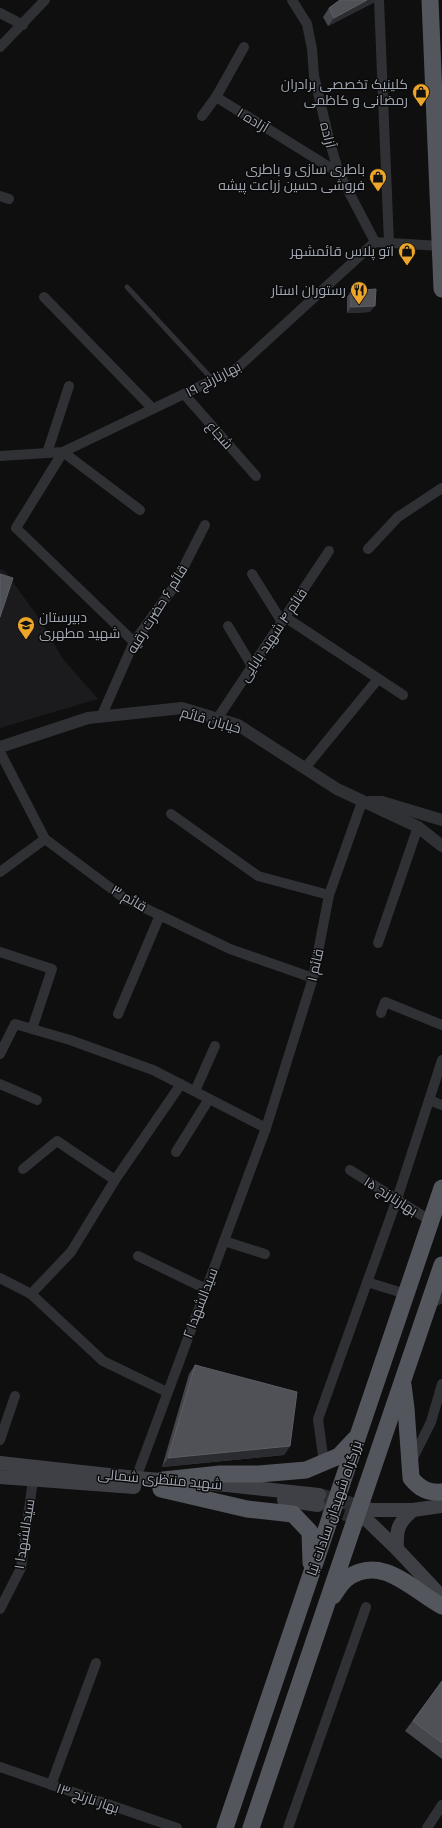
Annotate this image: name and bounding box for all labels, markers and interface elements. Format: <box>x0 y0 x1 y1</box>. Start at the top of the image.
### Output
place label: کلینیک تخصصی برادران رمضانی و کاظمی <box>281 76 408 109</box>
shop icon: کلینیک تخصصی برادران رمضانی و کاظمی <box>411 82 431 107</box>
street label: آزاده ۱ <box>234 104 272 137</box>
street label: آزاده <box>316 120 339 150</box>
place label: باطری سازی و باطری فروشی حسین زراعت پیشه <box>218 161 365 195</box>
shop icon: باطری سازی و باطری فروشی حسین زراعت پیشه <box>368 167 388 192</box>
shop icon: اتو پلاس قائمشهر <box>397 241 417 266</box>
place label: اتو پلاس قائمشهر <box>289 243 394 261</box>
restaurant icon: رستوران استار <box>349 280 369 305</box>
place label: رستوران استار <box>270 282 346 299</box>
street label: بهارنارنج ۱۹ <box>183 358 244 401</box>
street label: شجاع <box>203 418 236 453</box>
street label: قائم ۶ حضرت رقیه <box>123 562 192 657</box>
street label: قائم ۴ شهید بابایی <box>236 585 312 686</box>
place label: دبیرستان شهید مطهری <box>39 609 120 642</box>
school or university icon: دبیرستان شهید مطهری <box>16 615 36 640</box>
street label: خیابان قائم <box>178 704 243 738</box>
street label: قائم ۳ <box>107 881 150 916</box>
street label: قائم ۱ <box>303 947 328 983</box>
street label: بهارنارنج ۱۵ <box>361 1173 421 1220</box>
street label: سیدالشهدا ۲ <box>179 1266 222 1341</box>
street label: بزرگراه شهیدان سادات نیا <box>303 1438 366 1578</box>
street label: شهید منتظری شمالی <box>97 1466 223 1493</box>
street label: سیدالشهدا ۱ <box>11 1498 38 1570</box>
street label: بهار نارنج ۱۳ <box>54 1780 121 1817</box>

